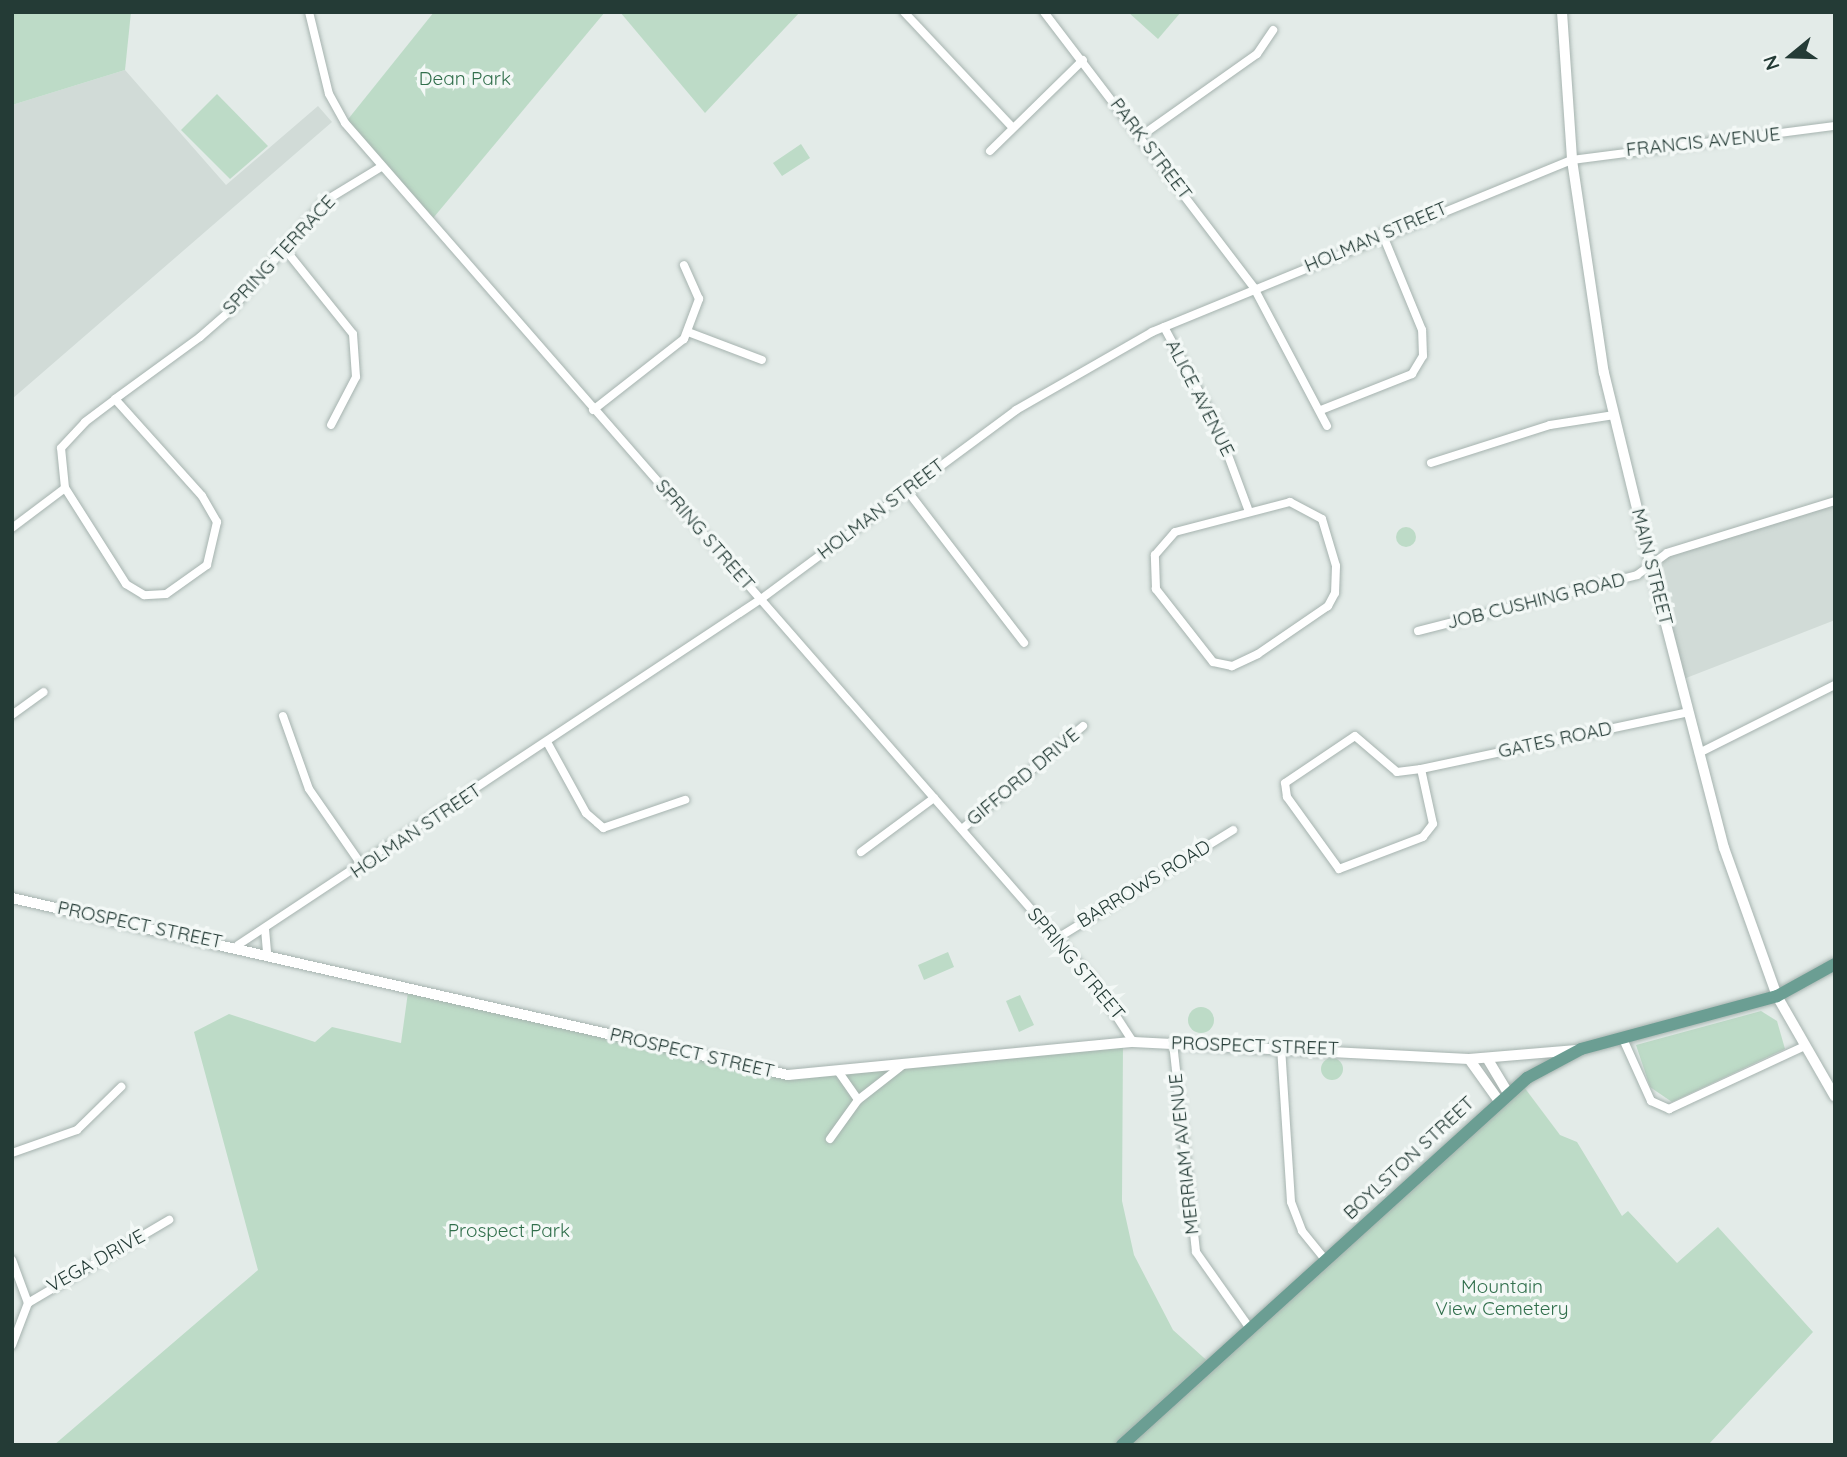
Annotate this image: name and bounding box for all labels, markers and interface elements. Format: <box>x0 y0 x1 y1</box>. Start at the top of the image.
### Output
north arrow <box>1756 21 1826 91</box>
text: N <box>1758 52 1785 73</box>
park label: Dean Park <box>419 68 511 90</box>
street label: PARK STREET <box>1105 94 1197 204</box>
street label: FRANCIS AVENUE <box>1625 123 1781 161</box>
street label: SPRING TERRACE <box>218 191 340 319</box>
street label: HOLMAN STREET <box>1301 197 1451 277</box>
street label: ALICE AVENUE <box>1161 336 1239 460</box>
street label: HOLMAN STREET <box>813 454 949 564</box>
street label: SPRING STREET <box>651 475 759 595</box>
street label: MAIN STREET <box>1626 506 1678 628</box>
street label: JOB CUSHING ROAD <box>1444 568 1628 634</box>
street label: GATES ROAD <box>1496 717 1614 763</box>
street label: GIFFORD DRIVE <box>962 723 1084 831</box>
street label: HOLMAN STREET <box>346 779 486 883</box>
street label: BARROWS ROAD <box>1073 835 1215 933</box>
street label: PROSPECT STREET <box>55 896 225 954</box>
street label: SPRING STREET <box>1022 903 1130 1025</box>
street label: PROSPECT STREET <box>607 1023 777 1083</box>
street label: PROSPECT STREET <box>1171 1032 1339 1060</box>
street label: MERRIAM AVENUE <box>1164 1072 1204 1236</box>
street label: BOYLSTON STREET <box>1339 1092 1479 1224</box>
park label: Prospect Park <box>448 1220 570 1242</box>
street label: VEGA DRIVE <box>43 1225 149 1297</box>
park label: Mountain View Cemetery <box>1435 1276 1569 1320</box>

